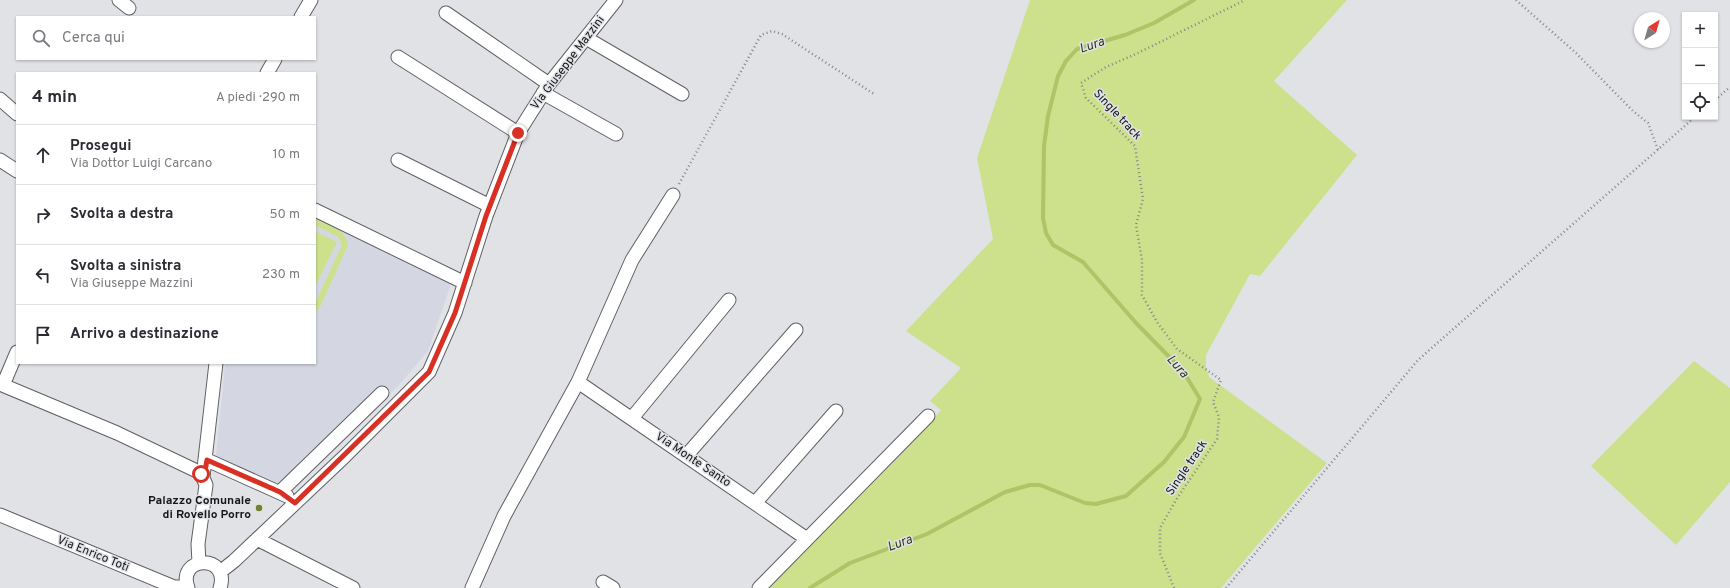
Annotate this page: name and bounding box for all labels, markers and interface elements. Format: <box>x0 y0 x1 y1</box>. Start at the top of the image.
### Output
north arrow <box>1634 12 1670 48</box>
map controls <box>1682 12 1718 120</box>
button: + <box>1682 12 1718 48</box>
street label: Via Giuseppe Mazzini <box>527 13 609 113</box>
search box <box>16 16 316 60</box>
icon: search <box>30 27 52 49</box>
text: Cerca qui <box>62 29 125 48</box>
water label: Lura <box>1077 34 1107 58</box>
button: − <box>1682 48 1718 84</box>
button: locate <box>1682 84 1718 120</box>
street label: Single track <box>1089 86 1145 144</box>
text: 4 min <box>32 87 77 109</box>
text: A piedi · 290 m <box>216 90 300 106</box>
route end <box>509 124 527 142</box>
text: Prosegui <box>70 137 131 156</box>
icon: ahead <box>32 144 54 166</box>
text: 10 m <box>273 147 300 163</box>
text: Via Dottor Luigi Carcano <box>70 156 212 172</box>
icon: right <box>32 204 54 226</box>
text: Svolta a destra <box>70 205 173 224</box>
text: 50 m <box>270 207 300 223</box>
text: Svolta a sinistra <box>70 257 181 276</box>
icon: left <box>32 264 54 286</box>
text: 230 m <box>262 267 300 283</box>
text: Via Giuseppe Mazzini <box>70 276 193 292</box>
icon: arrive <box>32 324 54 346</box>
text: Arrivo a destinazione <box>70 325 219 344</box>
water label: Lura <box>1163 352 1192 382</box>
street label: Via Monte Santo <box>652 429 734 491</box>
street label: Single track <box>1163 437 1211 499</box>
route start <box>192 465 210 483</box>
place label: Palazzo Comunale di Rovello Porro <box>148 493 251 523</box>
marker: Palazzo Comunale di Rovello Porro <box>254 503 264 513</box>
street label: Via Enrico Toti <box>54 532 132 576</box>
water label: Lura <box>885 532 915 556</box>

